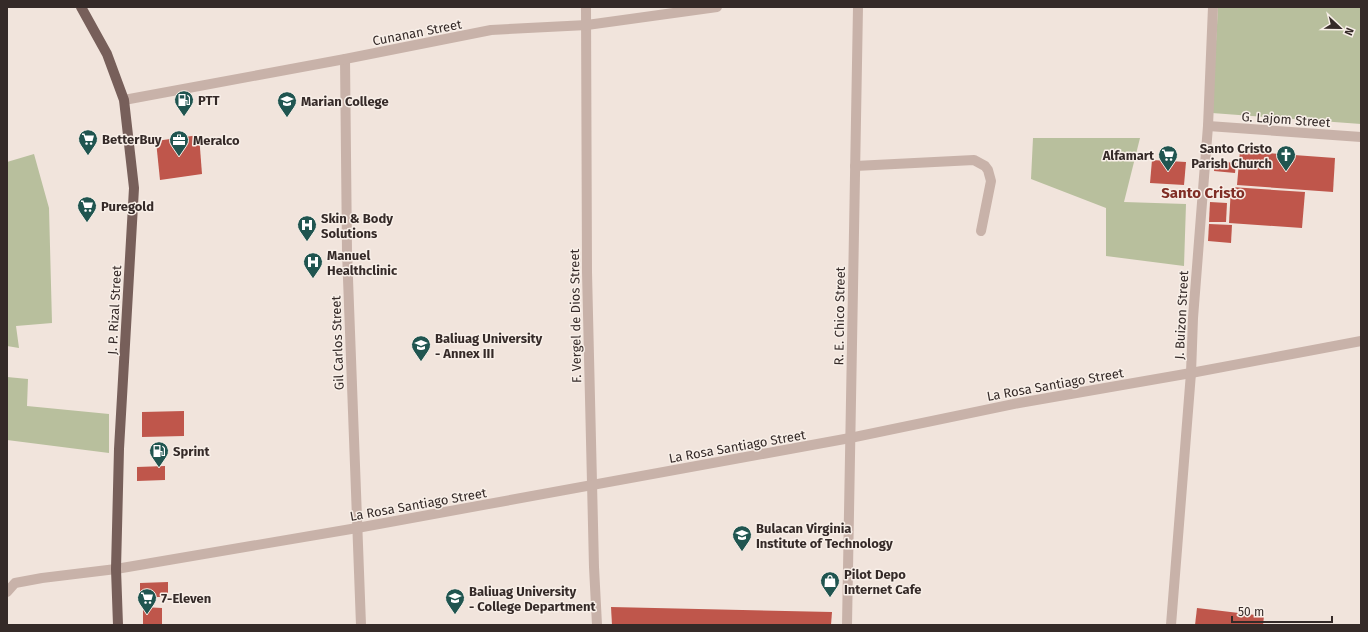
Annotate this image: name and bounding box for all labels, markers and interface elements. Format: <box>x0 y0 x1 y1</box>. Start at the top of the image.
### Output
north arrow <box>1320 8 1360 48</box>
street label: Cunanan Street <box>371 16 463 48</box>
text: N <box>1341 26 1356 37</box>
fuel station icon: PTT <box>173 89 195 117</box>
school or university icon: Marian College <box>276 90 298 118</box>
place label: PTT <box>198 93 220 108</box>
place label: Marian College <box>301 94 389 109</box>
street label: G. Lajom Street <box>1241 109 1331 130</box>
supermarket icon: BetterBuy <box>77 128 99 156</box>
office icon: Meralco <box>168 129 190 157</box>
place label: BetterBuy <box>102 132 162 147</box>
place label: Meralco <box>193 133 240 148</box>
place label: Santo Cristo Parish Church <box>1191 141 1272 171</box>
supermarket icon: Alfamart <box>1157 144 1179 172</box>
church icon: Santo Cristo Parish Church <box>1275 144 1297 172</box>
place label: Alfamart <box>1102 148 1155 163</box>
district label: Santo Cristo <box>1161 184 1245 202</box>
supermarket icon: Puregold <box>76 195 98 223</box>
place label: Puregold <box>101 199 154 214</box>
place label: Skin & Body Solutions <box>321 211 393 241</box>
hospital icon: Skin & Body Solutions <box>296 214 318 242</box>
place label: Manuel Healthclinic <box>327 248 398 278</box>
street label: F. Vergel de Dios Street <box>567 248 584 383</box>
hospital icon: Manuel Healthclinic <box>302 251 324 279</box>
street label: J. P. Rizal Street <box>105 265 124 355</box>
street label: R. E. Chico Street <box>831 266 848 365</box>
street label: J. Buizon Street <box>1172 270 1191 360</box>
street label: Gil Carlos Street <box>328 295 347 390</box>
place label: Baliuag University - Annex III <box>435 331 543 361</box>
school or university icon: Baliuag University - Annex III <box>410 334 432 362</box>
street label: La Rosa Santiago Street <box>986 365 1125 404</box>
street label: La Rosa Santiago Street <box>668 427 807 466</box>
fuel station icon: Sprint <box>148 440 170 468</box>
place label: Sprint <box>173 444 211 459</box>
street label: La Rosa Santiago Street <box>349 485 488 524</box>
place label: Bulacan Virginia Institute of Technology <box>756 521 893 551</box>
school or university icon: Bulacan Virginia Institute of Technology <box>731 524 753 552</box>
place label: Pilot Depo Internet Cafe <box>844 567 921 597</box>
shop icon: Pilot Depo Internet Cafe <box>819 570 841 598</box>
place label: Baliuag University - College Department <box>469 584 596 614</box>
supermarket icon: 7-Eleven <box>136 587 158 615</box>
school or university icon: Baliuag University - College Department <box>444 587 466 615</box>
place label: 7-Eleven <box>161 591 211 606</box>
scale bar <box>1232 598 1332 624</box>
text: 50 m <box>1238 605 1264 619</box>

